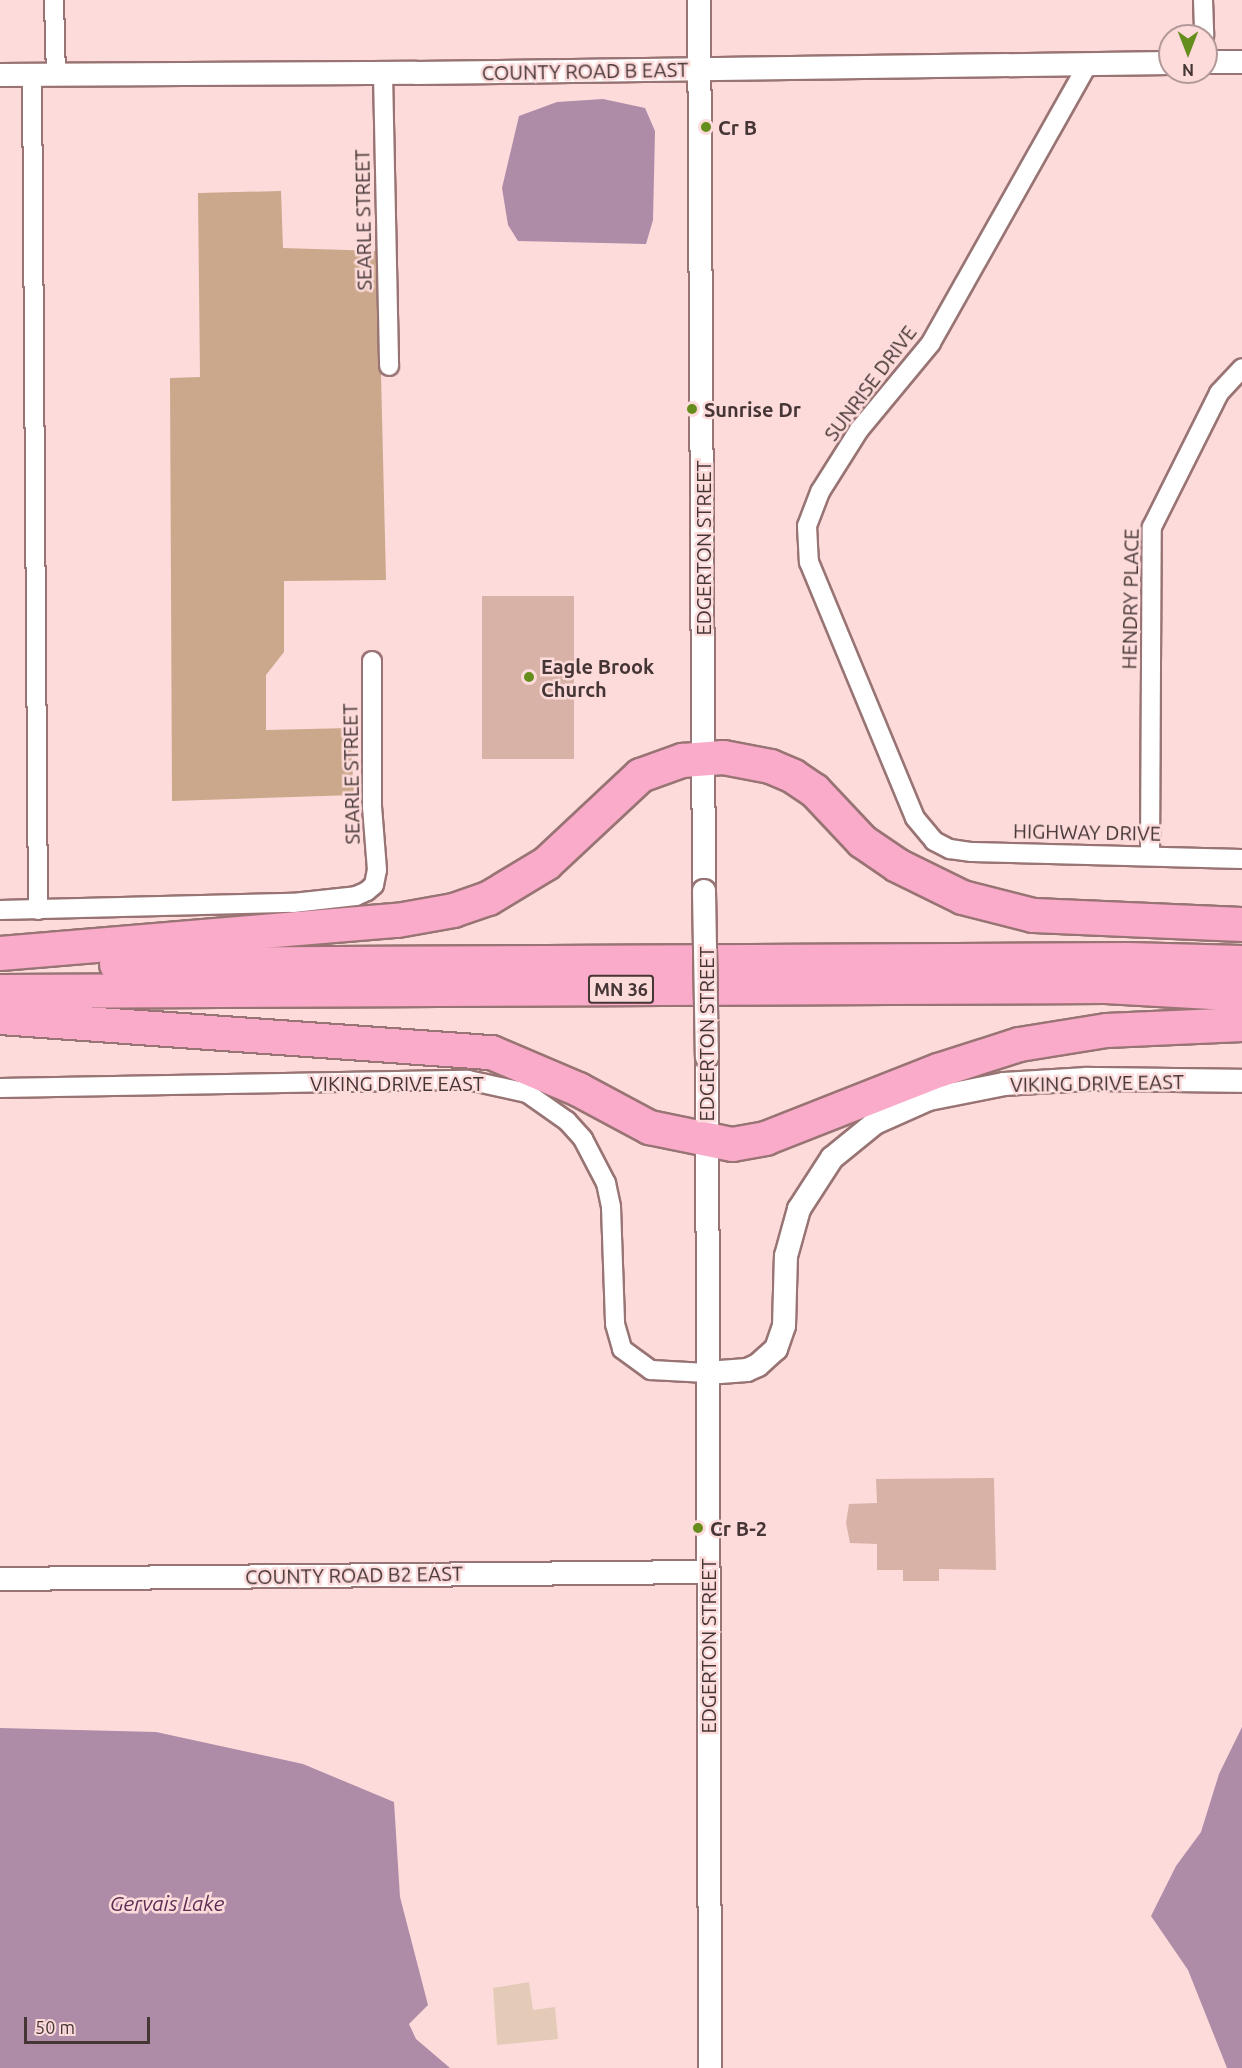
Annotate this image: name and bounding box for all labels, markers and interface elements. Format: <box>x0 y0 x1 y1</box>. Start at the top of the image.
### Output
north arrow <box>1158 24 1218 84</box>
street label: COUNTY ROAD B EAST <box>482 57 688 85</box>
text: N <box>1182 61 1194 79</box>
place label: Cr B <box>718 115 757 139</box>
marker: Cr B <box>699 120 713 134</box>
street label: SEARLE STREET <box>350 149 376 291</box>
street label: SUNRISE DRIVE <box>819 321 921 445</box>
place label: Sunrise Dr <box>704 397 801 421</box>
marker: Sunrise Dr <box>685 402 699 416</box>
street label: EDGERTON STREET <box>691 460 715 636</box>
street label: HENDRY PLACE <box>1117 528 1143 670</box>
place label: Eagle Brook Church <box>541 654 654 701</box>
marker: Eagle Brook Church <box>522 670 536 684</box>
street label: SEARLE STREET <box>338 703 364 845</box>
street label: HIGHWAY DRIVE <box>1013 819 1161 845</box>
street label: EDGERTON STREET <box>694 946 718 1122</box>
road number: MN 36 <box>586 974 656 1004</box>
street label: VIKING DRIVE EAST <box>1010 1069 1184 1097</box>
street label: VIKING DRIVE EAST <box>310 1071 484 1095</box>
place label: Cr B-2 <box>710 1516 767 1540</box>
marker: Cr B-2 <box>691 1521 705 1535</box>
street label: EDGERTON STREET <box>696 1558 720 1734</box>
street label: COUNTY ROAD B2 EAST <box>245 1561 463 1589</box>
water label: Gervais Lake <box>110 1890 224 1916</box>
scale bar <box>27 2005 153 2043</box>
text: 50 m <box>35 2017 75 2037</box>

